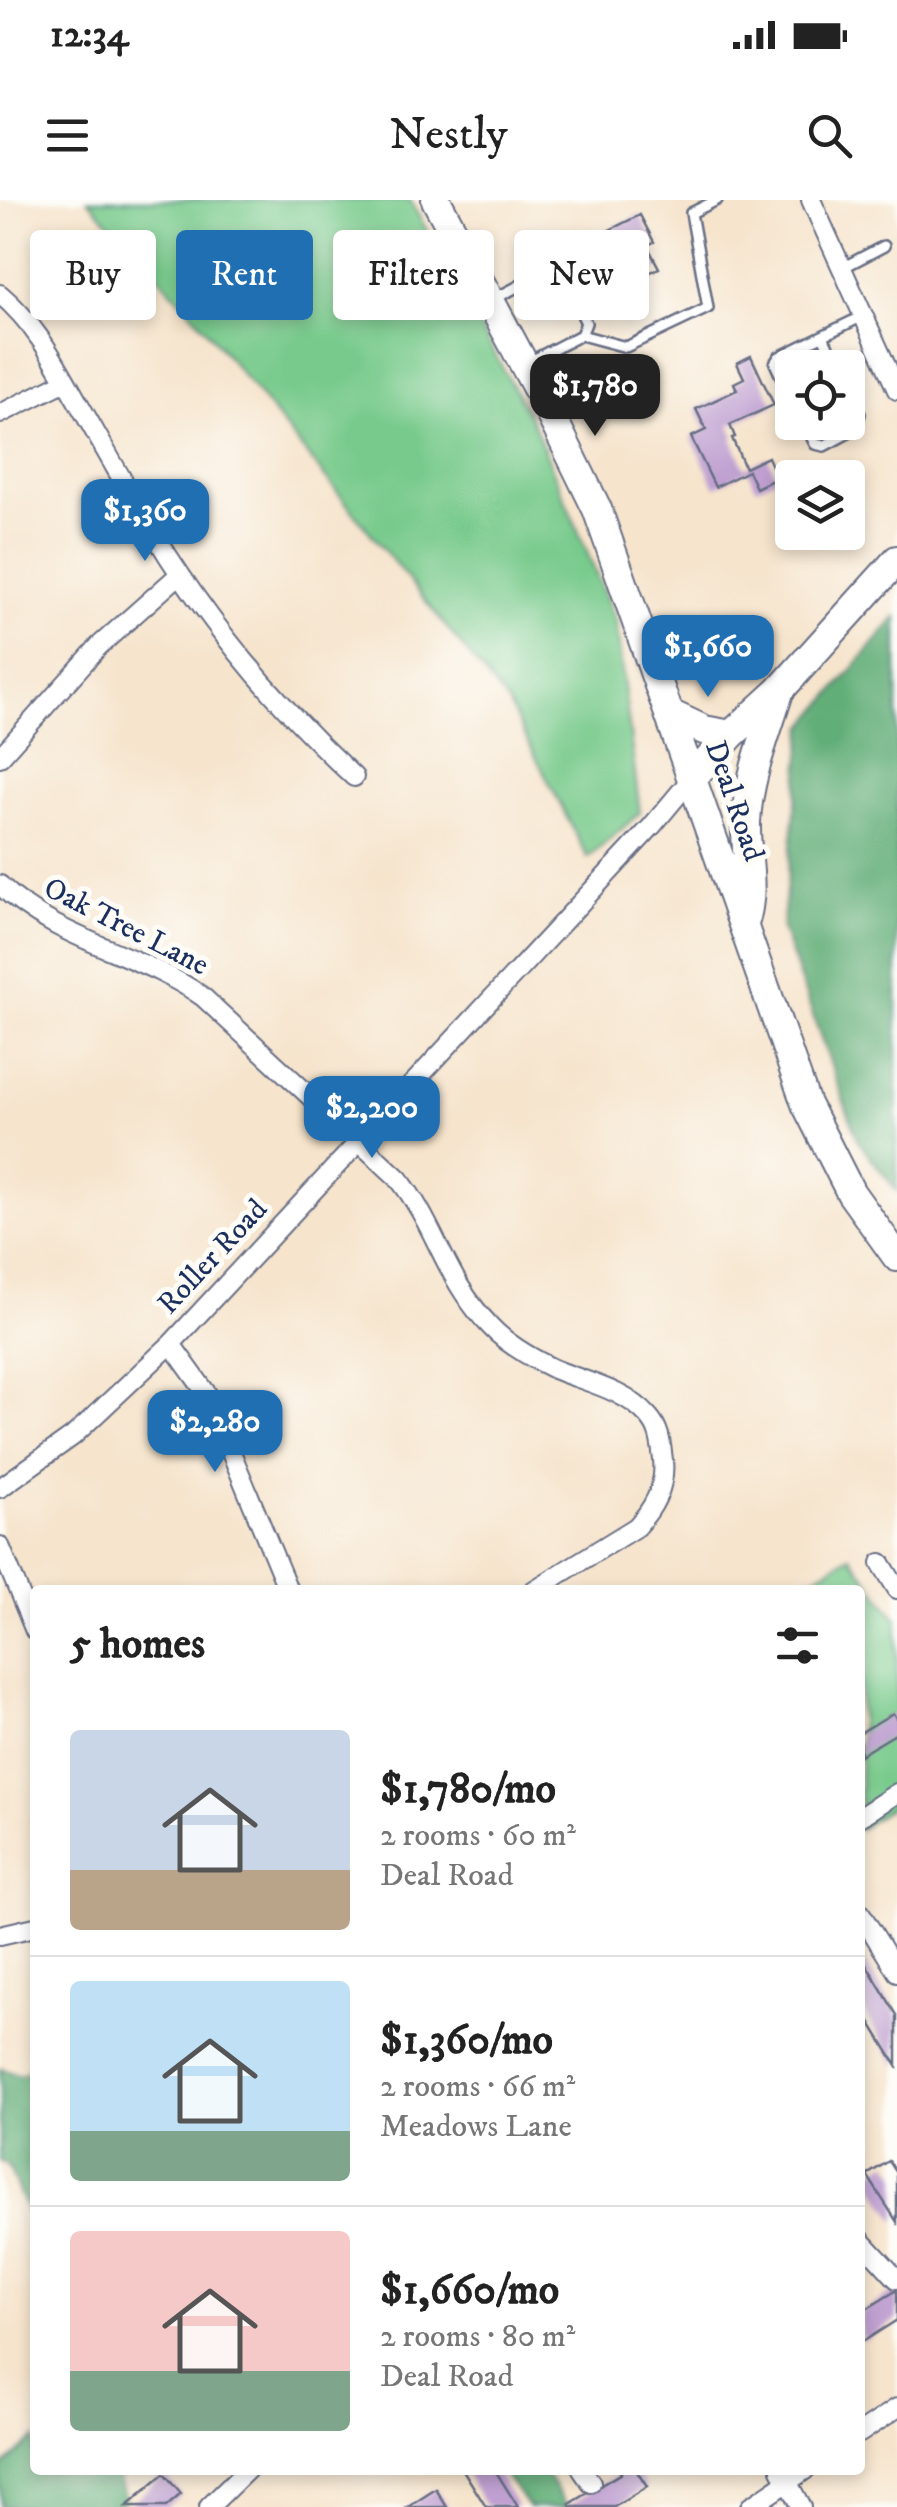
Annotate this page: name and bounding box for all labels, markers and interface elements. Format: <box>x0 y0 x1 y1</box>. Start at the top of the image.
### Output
text: 12:34 <box>50 11 129 59</box>
text: Nestly <box>389 107 508 163</box>
icon: menu <box>40 108 95 163</box>
icon: search <box>802 108 857 163</box>
chip: Buy <box>30 230 156 320</box>
chip: Rent <box>176 230 313 320</box>
chip: Filters <box>333 230 494 320</box>
chip: New <box>514 230 649 320</box>
map controls <box>775 350 865 550</box>
button: locate <box>775 350 865 440</box>
pin: $1,780 <box>514 354 676 439</box>
text: $1,780 <box>552 366 638 406</box>
button: layers <box>775 460 865 550</box>
pin: $1,360 <box>64 479 226 564</box>
text: $1,360 <box>103 491 187 531</box>
pin: $1,660 <box>627 615 789 700</box>
text: $1,660 <box>664 627 752 667</box>
street label: Deal Road <box>696 736 772 866</box>
street label: Oak Tree Lane <box>38 870 214 984</box>
pin: $2,200 <box>291 1076 453 1161</box>
text: $2,200 <box>326 1088 418 1128</box>
street label: Roller Road <box>150 1192 276 1322</box>
pin: $2,280 <box>134 1390 296 1475</box>
text: $2,280 <box>169 1402 261 1442</box>
icon: filters <box>770 1618 825 1673</box>
text: 5 homes <box>70 1619 205 1671</box>
text: $1,780/mo <box>380 1764 556 1816</box>
icon: home <box>150 1770 270 1890</box>
text: 2 rooms · 60 m² <box>380 1816 576 1856</box>
text: Deal Road <box>380 1856 513 1896</box>
text: $1,360/mo <box>380 2015 553 2067</box>
icon: home <box>150 2021 270 2141</box>
text: 2 rooms · 66 m² <box>380 2067 575 2107</box>
text: Meadows Lane <box>380 2107 572 2147</box>
text: $1,660/mo <box>380 2265 559 2317</box>
icon: home <box>150 2271 270 2391</box>
text: 2 rooms · 80 m² <box>380 2317 575 2357</box>
text: Deal Road <box>380 2357 513 2397</box>

